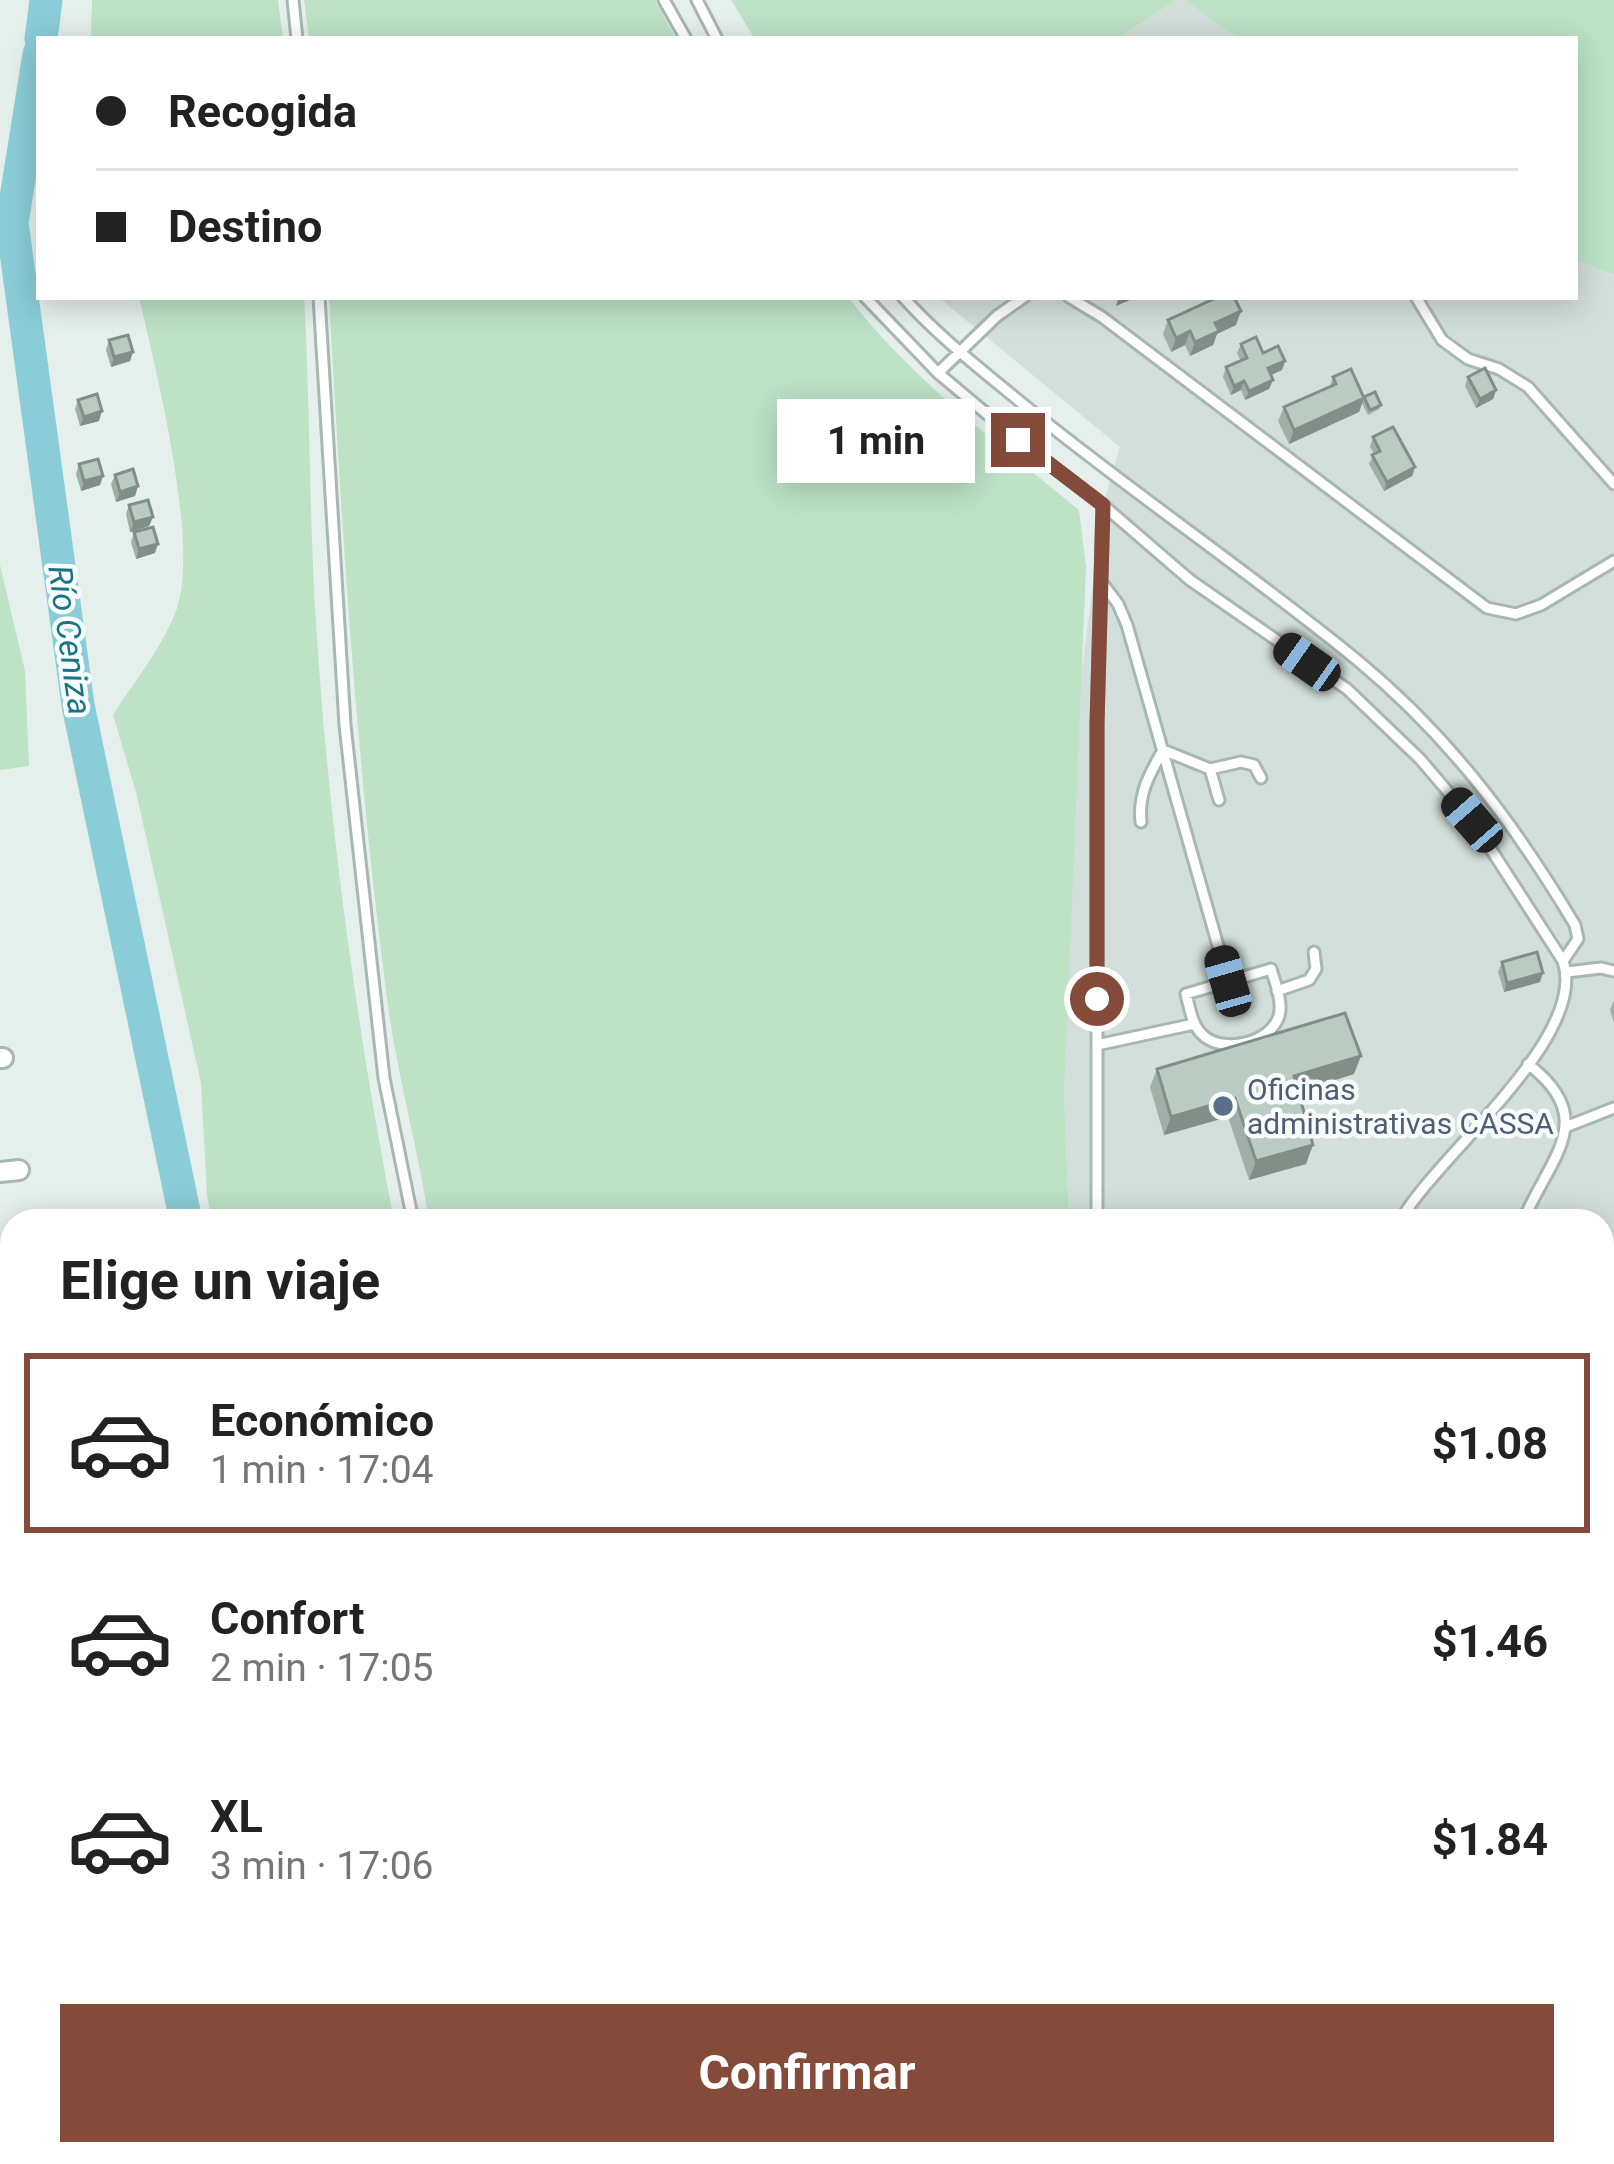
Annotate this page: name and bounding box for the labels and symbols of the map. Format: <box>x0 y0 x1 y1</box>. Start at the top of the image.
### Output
callout: 1 min <box>778 398 976 482</box>
route end <box>991 413 1045 467</box>
water label: Río Ceniza <box>40 563 100 717</box>
car <box>1267 627 1347 697</box>
car <box>1435 781 1509 859</box>
car <box>1201 941 1255 1021</box>
route start <box>1070 972 1124 1026</box>
place label: Oficinas administrativas CASSA <box>1247 1072 1554 1141</box>
marker: Oficinas administrativas CASSA <box>1210 1093 1236 1119</box>

